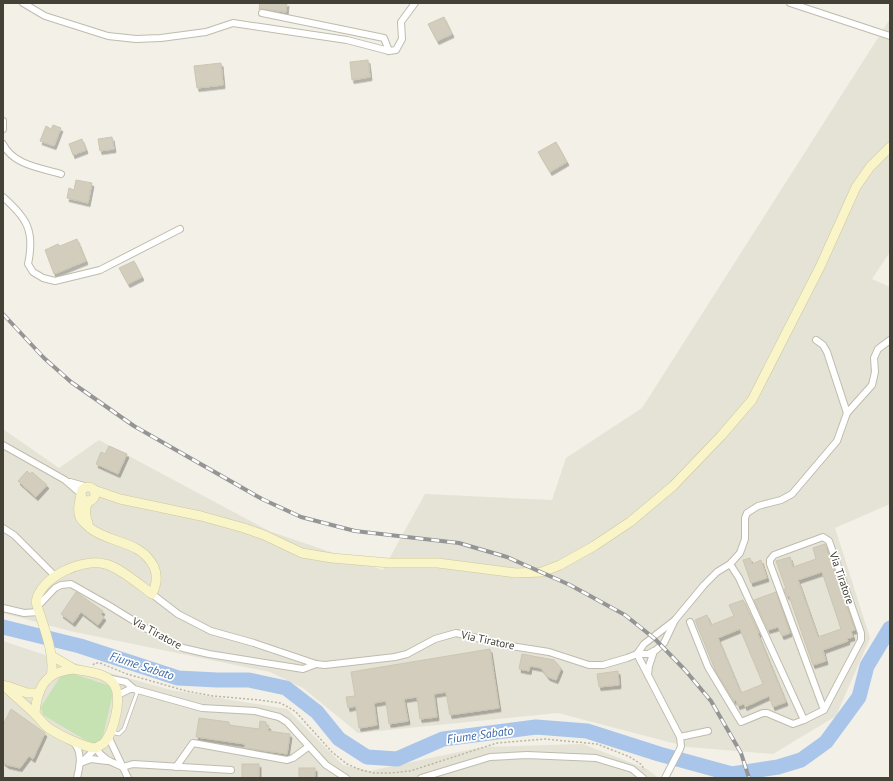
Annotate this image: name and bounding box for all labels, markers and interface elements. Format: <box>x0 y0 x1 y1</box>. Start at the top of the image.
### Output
street label: Via Tiratore <box>826 549 858 606</box>
street label: Via Tiratore <box>129 614 185 652</box>
street label: Via Tiratore <box>459 627 516 653</box>
water label: Fiume Sabato <box>108 648 176 683</box>
water label: Fiume Sabato <box>446 722 514 747</box>

